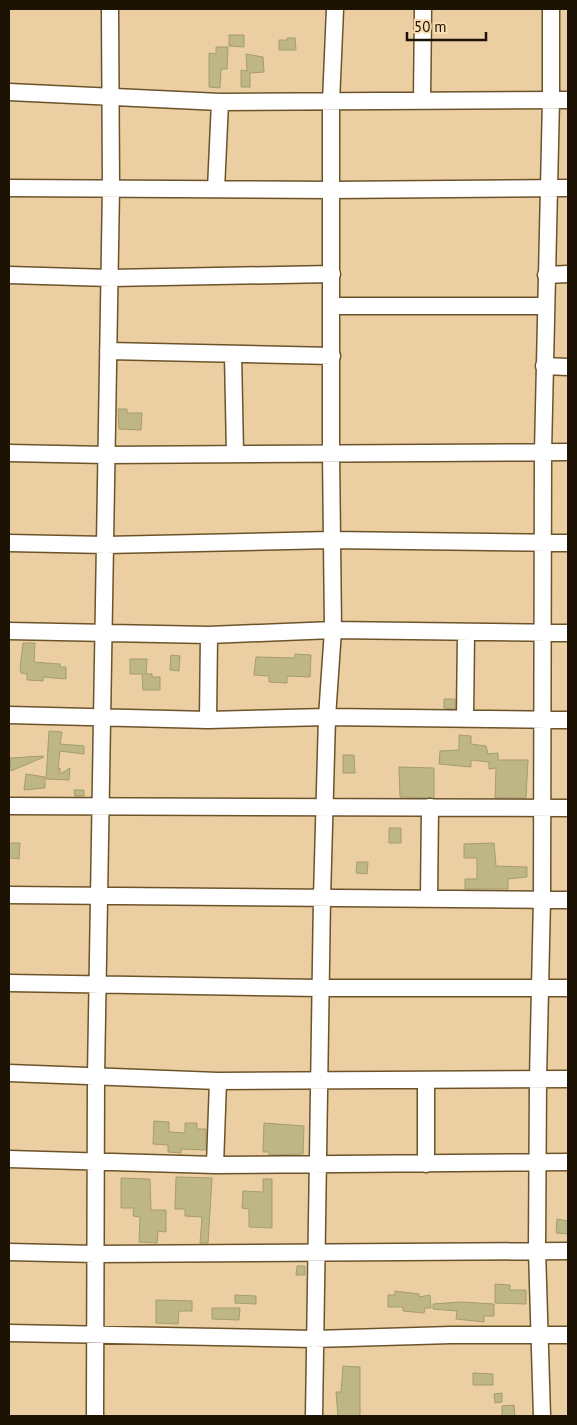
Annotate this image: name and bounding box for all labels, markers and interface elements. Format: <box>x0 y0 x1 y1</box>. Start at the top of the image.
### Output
scale bar <box>407 10 486 42</box>
text: 50 m <box>414 17 447 36</box>

